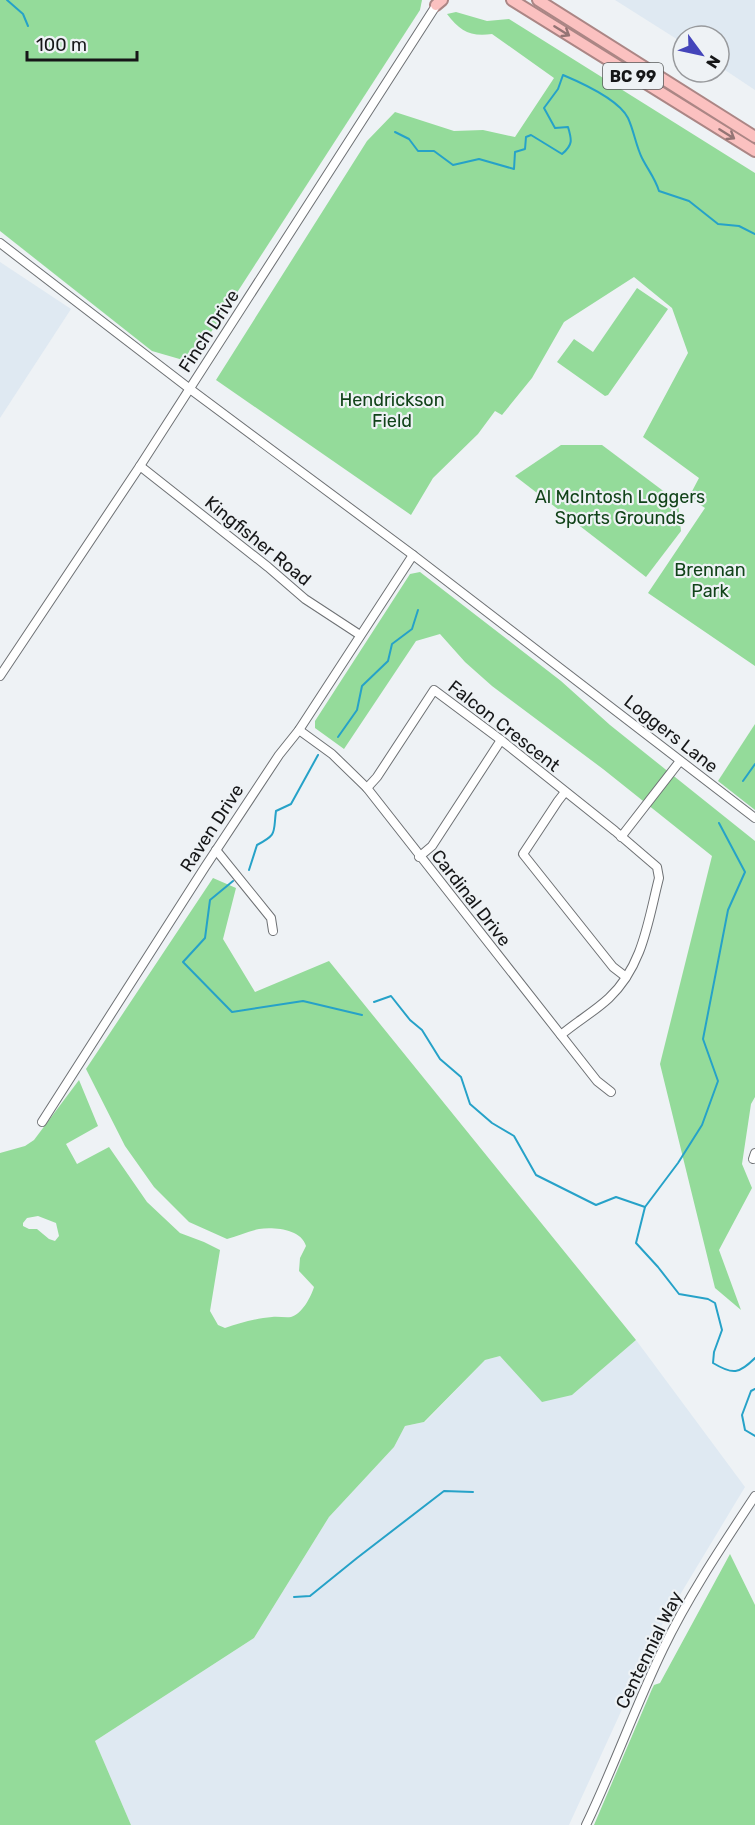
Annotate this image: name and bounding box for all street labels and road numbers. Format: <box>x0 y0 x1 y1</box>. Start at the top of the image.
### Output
road number: BC 99 <box>603 63 663 89</box>
street label: Finch Drive <box>174 285 244 377</box>
street label: Kingfisher Road <box>200 491 316 591</box>
street label: Falcon Crescent <box>444 676 564 776</box>
street label: Loggers Lane <box>620 690 722 778</box>
street label: Raven Drive <box>176 780 248 876</box>
street label: Cardinal Drive <box>426 845 516 951</box>
street label: Centennial Way <box>611 1587 687 1712</box>

